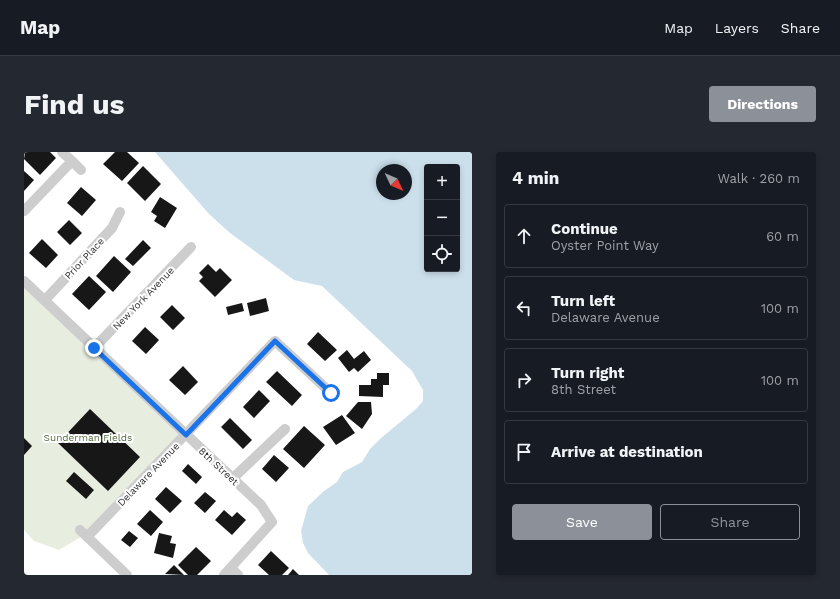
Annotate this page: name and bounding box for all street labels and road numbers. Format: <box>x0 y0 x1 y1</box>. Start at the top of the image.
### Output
street label: Prior Place <box>63 235 106 281</box>
street label: New York Avenue <box>111 265 176 332</box>
street label: Delaware Avenue <box>115 440 181 508</box>
street label: 8th Street <box>197 445 241 488</box>

